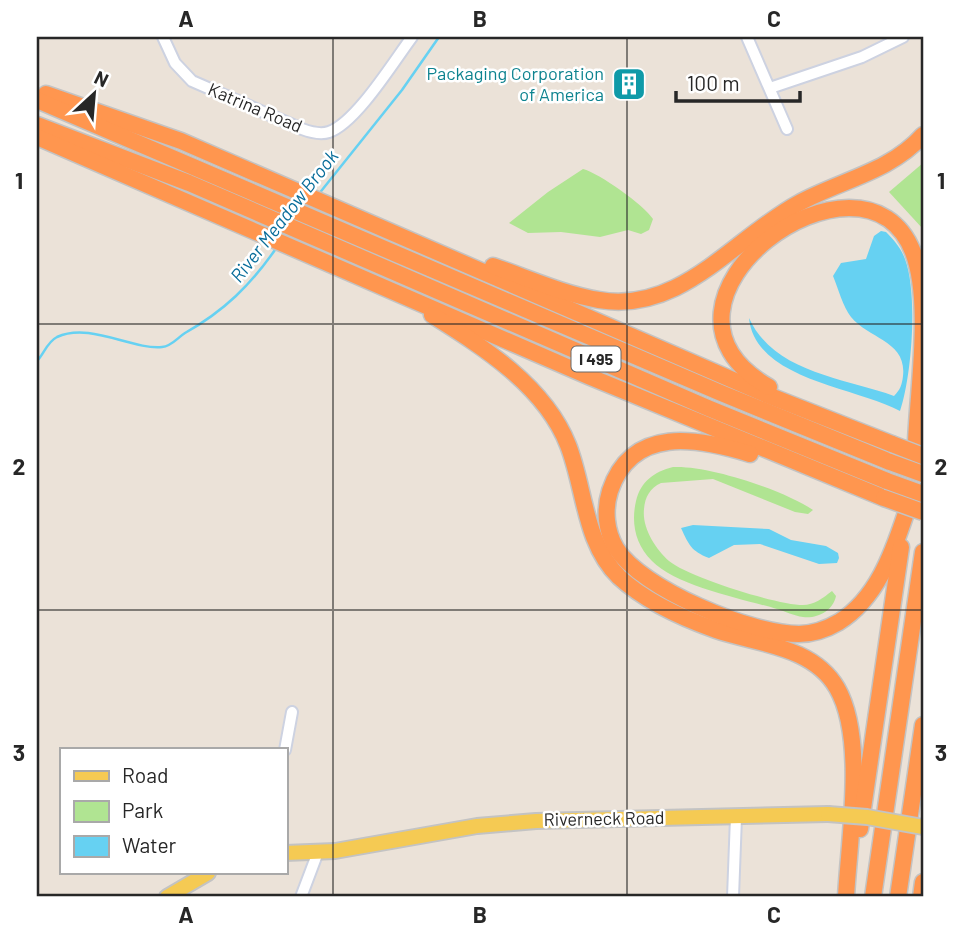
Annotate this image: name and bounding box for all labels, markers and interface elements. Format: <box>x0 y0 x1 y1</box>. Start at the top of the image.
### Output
text: A <box>178 4 194 32</box>
text: B <box>473 4 487 32</box>
text: C <box>767 4 781 32</box>
north arrow <box>60 60 130 130</box>
scale bar <box>676 60 801 104</box>
place label: Packaging Corporation of America <box>426 62 604 105</box>
text: N <box>91 65 112 91</box>
building icon: Packaging Corporation of America <box>610 65 648 103</box>
text: 100 m <box>687 70 740 95</box>
street label: Katrina Road <box>205 77 306 137</box>
water label: River Meadow Brook <box>225 144 343 287</box>
text: 1 <box>15 166 23 194</box>
text: 1 <box>937 166 945 194</box>
road number: I 495 <box>572 346 620 372</box>
text: 2 <box>13 452 25 480</box>
text: 2 <box>935 452 947 480</box>
text: 3 <box>13 738 25 766</box>
text: 3 <box>935 738 947 766</box>
legend <box>60 748 287 874</box>
text: Road <box>122 762 168 787</box>
text: Park <box>122 797 163 822</box>
street label: Riverneck Road <box>543 806 665 830</box>
text: Water <box>122 832 177 857</box>
text: A <box>178 900 194 928</box>
text: B <box>473 900 487 928</box>
text: C <box>767 900 781 928</box>

